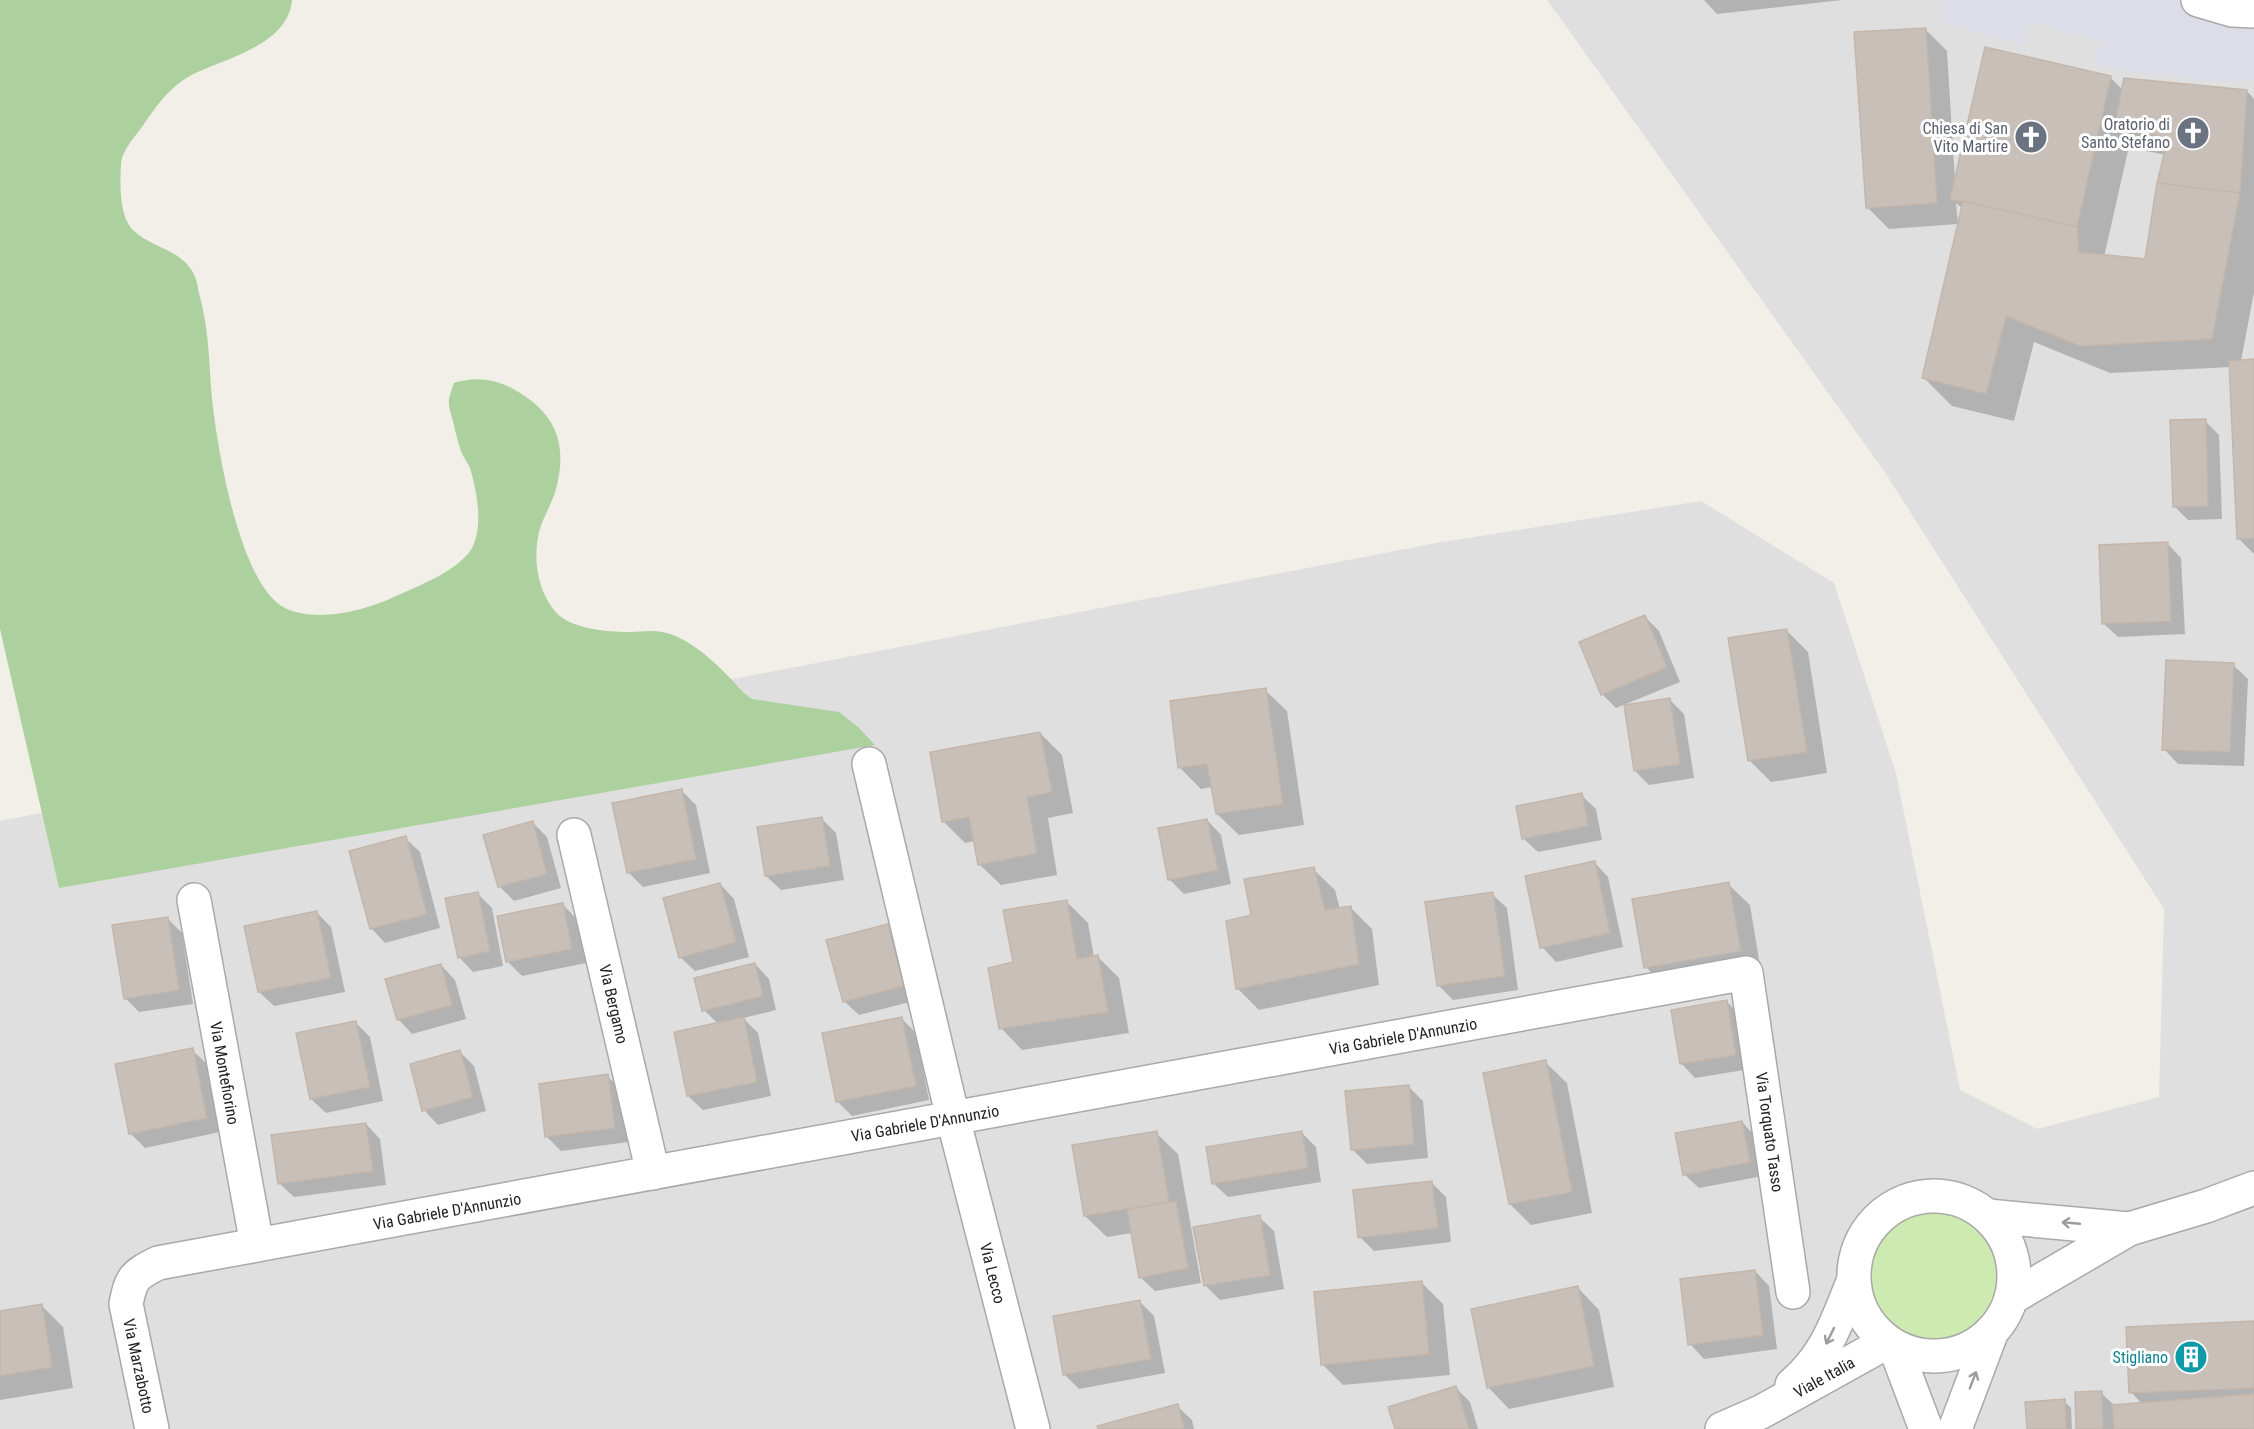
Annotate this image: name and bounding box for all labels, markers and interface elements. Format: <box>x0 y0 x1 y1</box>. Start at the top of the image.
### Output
place label: Oratorio di Santo Stefano <box>2081 115 2170 152</box>
church icon: Oratorio di Santo Stefano <box>2175 115 2211 151</box>
place label: Chiesa di San Vito Martire <box>1922 119 2008 156</box>
church icon: Chiesa di San Vito Martire <box>2013 119 2049 155</box>
street label: Via Bergamo <box>595 963 632 1046</box>
street label: Via Gabriele D'Annunzio <box>1328 1014 1479 1059</box>
street label: Via Montefiorino <box>206 1020 243 1126</box>
street label: Via Torquato Tasso <box>1752 1071 1787 1193</box>
street label: Via Gabriele D'Annunzio <box>850 1101 1001 1146</box>
street label: Via Gabriele D'Annunzio <box>372 1189 523 1234</box>
one-way arrow <box>2061 1217 2081 1228</box>
street label: Via Lecco <box>976 1241 1009 1305</box>
street label: Via Marzabotto <box>119 1317 158 1415</box>
one-way arrow <box>1824 1327 1836 1345</box>
building icon: Stigliano <box>2173 1339 2209 1375</box>
place label: Stigliano <box>2113 1348 2168 1367</box>
street label: Viale Italia <box>1791 1353 1858 1402</box>
one-way arrow <box>1969 1371 1980 1390</box>

